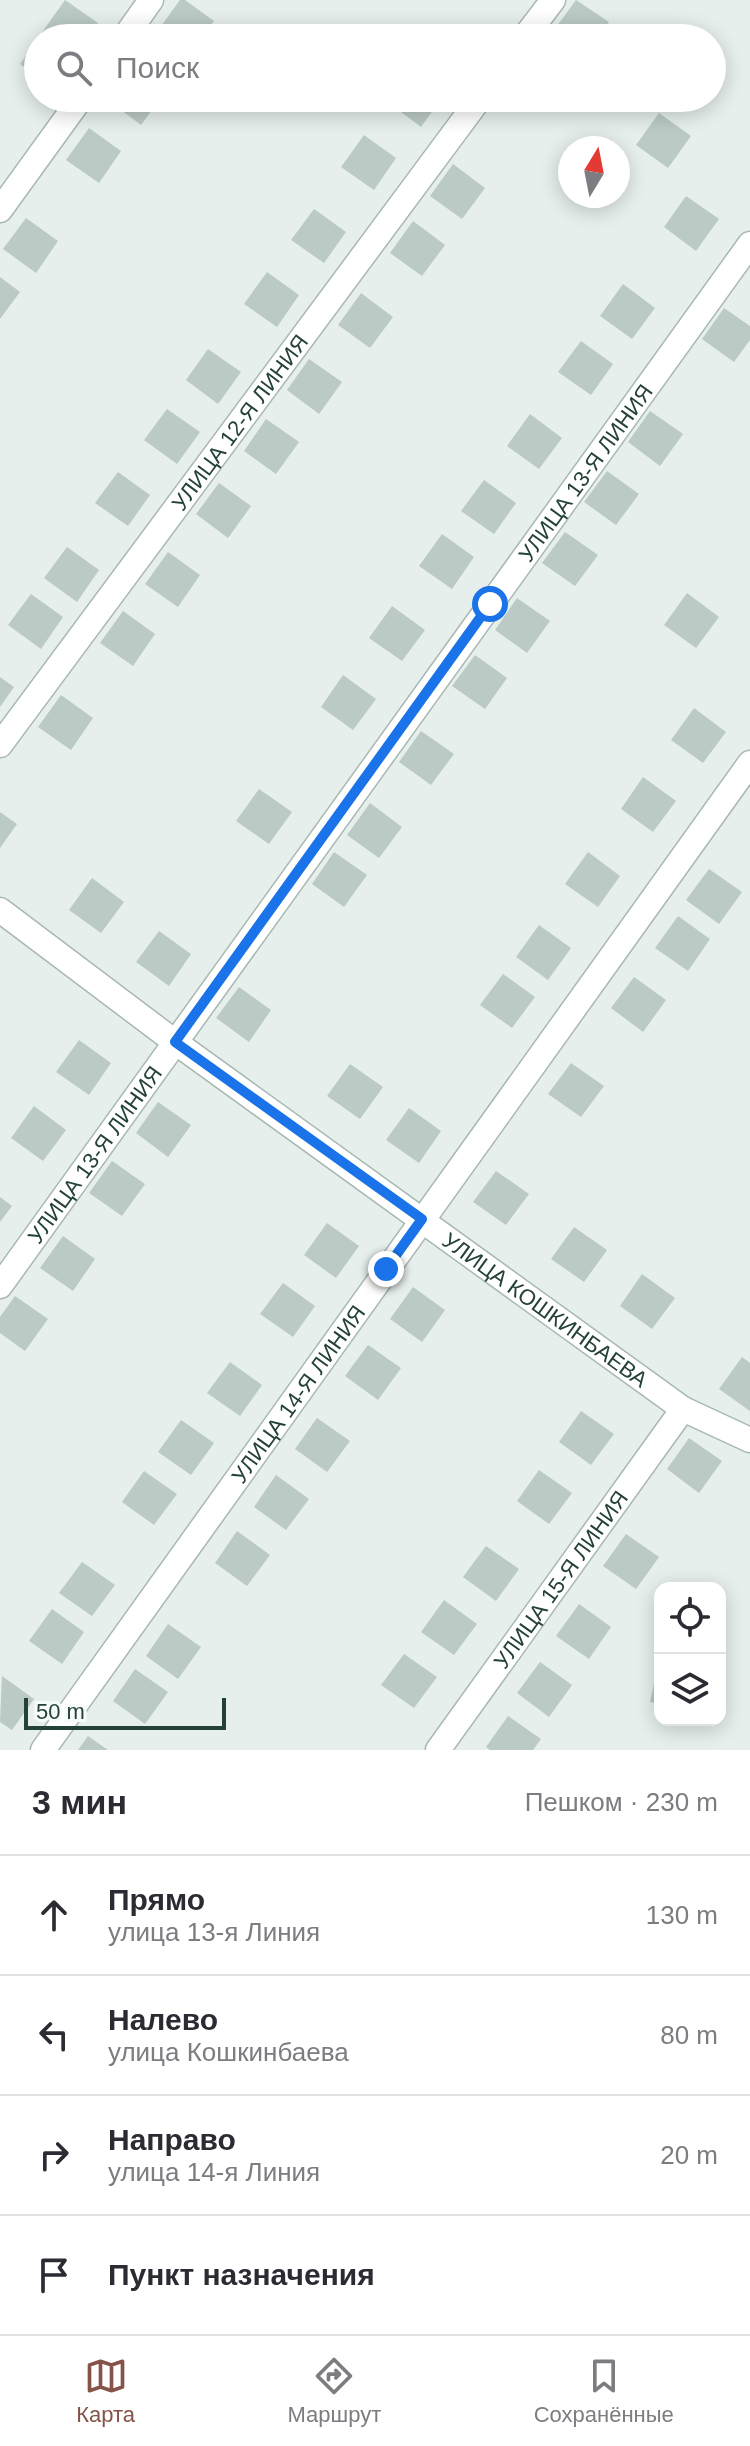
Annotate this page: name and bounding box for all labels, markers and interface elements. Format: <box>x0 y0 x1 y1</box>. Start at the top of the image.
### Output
search box <box>24 24 726 112</box>
icon: search <box>52 46 96 90</box>
text: Поиск <box>116 51 199 84</box>
north arrow <box>558 136 630 208</box>
street label: УЛИЦА 12-Я ЛИНИЯ <box>167 330 313 515</box>
street label: УЛИЦА 13-Я ЛИНИЯ <box>514 380 658 566</box>
route start <box>472 586 508 622</box>
street label: УЛИЦА 13-Я ЛИНИЯ <box>23 1061 167 1248</box>
street label: УЛИЦА КОШКИНБАЕВА <box>438 1227 653 1393</box>
route end <box>368 1251 404 1287</box>
street label: УЛИЦА 14-Я ЛИНИЯ <box>226 1301 370 1488</box>
street label: УЛИЦА 15-Я ЛИНИЯ <box>489 1486 633 1673</box>
map controls <box>654 1582 726 1726</box>
button: locate <box>654 1582 726 1654</box>
button: layers <box>654 1654 726 1726</box>
scale bar <box>24 1694 226 1730</box>
text: 50 m <box>36 1699 85 1724</box>
text: 3 мин <box>32 1783 127 1821</box>
text: Пешком · 230 m <box>525 1787 718 1817</box>
text: Прямо <box>108 1883 205 1916</box>
icon: ahead <box>32 1893 76 1937</box>
text: 130 m <box>646 1900 718 1930</box>
text: улица 13-я Линия <box>108 1917 320 1947</box>
text: Налево <box>108 2003 218 2036</box>
icon: left <box>32 2013 76 2057</box>
text: 80 m <box>660 2020 718 2050</box>
text: улица Кошкинбаева <box>108 2037 349 2067</box>
text: Направо <box>108 2123 236 2156</box>
icon: right <box>32 2133 76 2177</box>
text: 20 m <box>660 2140 718 2170</box>
text: улица 14-я Линия <box>108 2157 320 2187</box>
icon: arrive <box>32 2253 76 2297</box>
text: Пункт назначения <box>108 2258 375 2291</box>
tab: Карта <box>76 2354 135 2428</box>
tab: Маршрут <box>288 2354 381 2428</box>
tab: Сохранённые <box>534 2354 674 2428</box>

